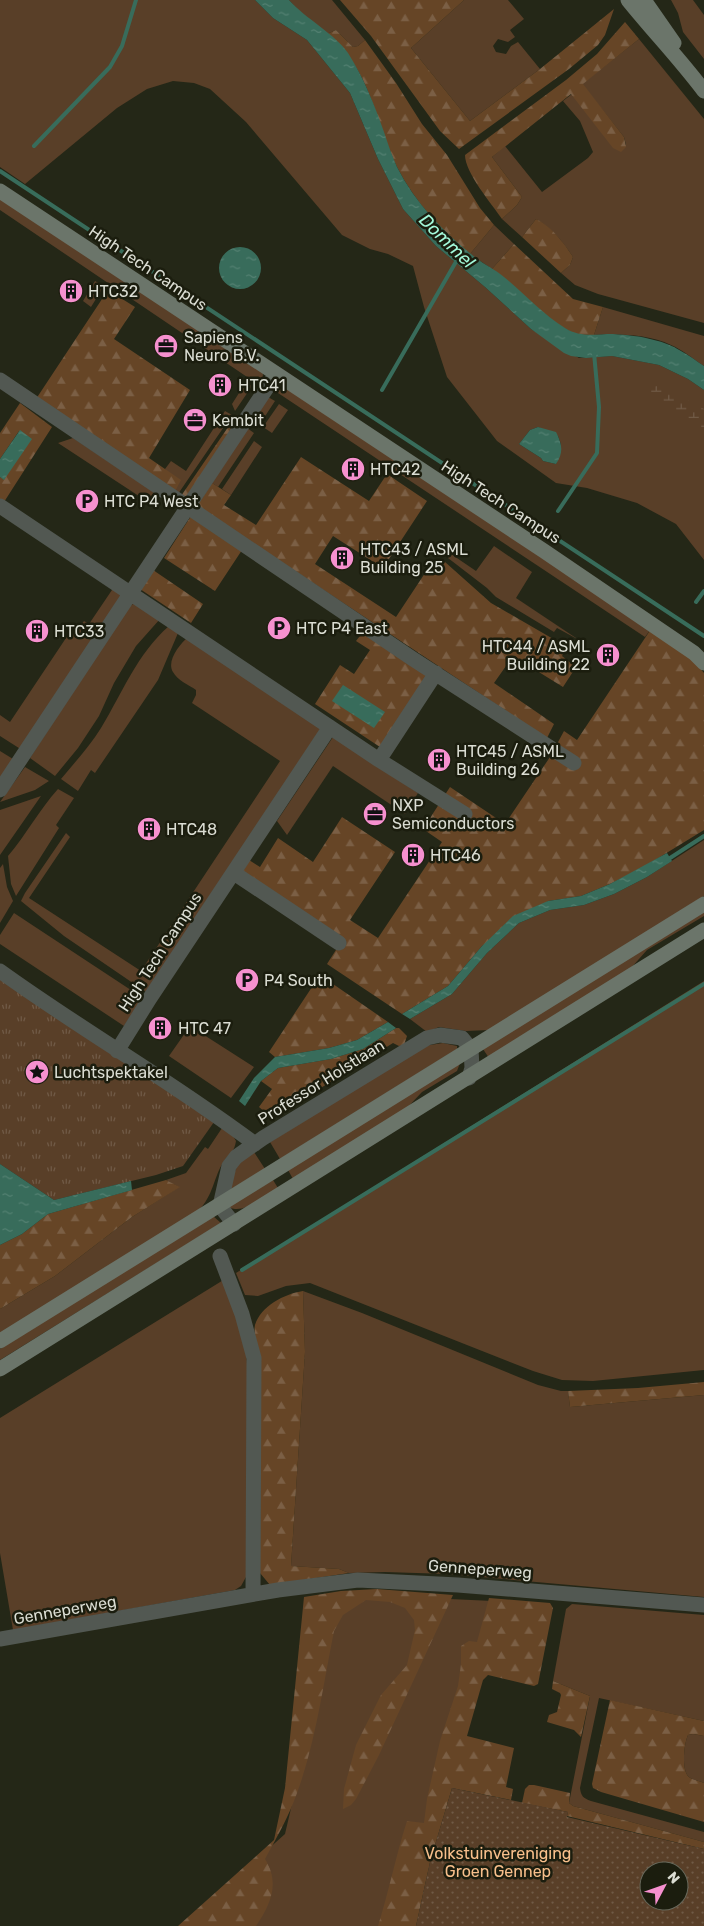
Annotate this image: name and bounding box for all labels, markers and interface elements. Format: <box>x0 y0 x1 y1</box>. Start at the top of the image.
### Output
water label: Dommel <box>414 209 480 273</box>
street label: High Tech Campus <box>85 221 211 315</box>
building icon: HTC32 <box>58 278 84 304</box>
place label: HTC32 <box>88 282 138 301</box>
place label: Sapiens Neuro B.V. <box>184 328 260 365</box>
office icon: Sapiens Neuro B.V. <box>153 333 179 359</box>
building icon: HTC41 <box>207 372 233 398</box>
place label: HTC41 <box>238 376 286 395</box>
office icon: Kembit <box>182 407 208 433</box>
place label: Kembit <box>212 411 264 430</box>
building icon: HTC42 <box>340 456 366 482</box>
street label: High Tech Campus <box>438 456 564 548</box>
place label: HTC42 <box>370 460 420 479</box>
parking icon: HTC P4 West <box>74 488 100 514</box>
place label: HTC P4 West <box>104 492 198 511</box>
place label: HTC43 / ASML Building 25 <box>360 540 468 577</box>
building icon: HTC43 / ASML Building 25 <box>329 545 355 571</box>
parking icon: HTC P4 East <box>266 615 292 641</box>
building icon: HTC33 <box>24 618 50 644</box>
place label: HTC P4 East <box>296 619 388 638</box>
place label: HTC33 <box>54 622 104 641</box>
place label: HTC44 / ASML Building 22 <box>482 637 590 674</box>
building icon: HTC44 / ASML Building 22 <box>595 642 621 668</box>
place label: HTC45 / ASML Building 26 <box>456 742 564 779</box>
building icon: HTC45 / ASML Building 26 <box>426 747 452 773</box>
place label: NXP Semiconductors <box>392 796 514 833</box>
office icon: NXP Semiconductors <box>362 801 388 827</box>
building icon: HTC48 <box>136 816 162 842</box>
place label: HTC48 <box>166 820 217 839</box>
building icon: HTC46 <box>400 842 426 868</box>
place label: HTC46 <box>430 846 481 865</box>
street label: High Tech Campus <box>114 889 206 1015</box>
parking icon: P4 South <box>234 967 260 993</box>
place label: P4 South <box>264 971 333 990</box>
building icon: HTC 47 <box>147 1015 173 1041</box>
place label: HTC 47 <box>178 1019 231 1038</box>
street label: Professor Holstlaan <box>254 1035 388 1129</box>
place icon: Luchtspektakel <box>24 1059 50 1085</box>
place label: Luchtspektakel <box>54 1063 168 1082</box>
street label: Genneperweg <box>428 1556 532 1582</box>
street label: Genneperweg <box>12 1592 118 1628</box>
park label: Volkstuinvereniging Groen Gennep <box>425 1844 571 1881</box>
north arrow <box>639 1861 689 1911</box>
text: N <box>664 1868 683 1887</box>

